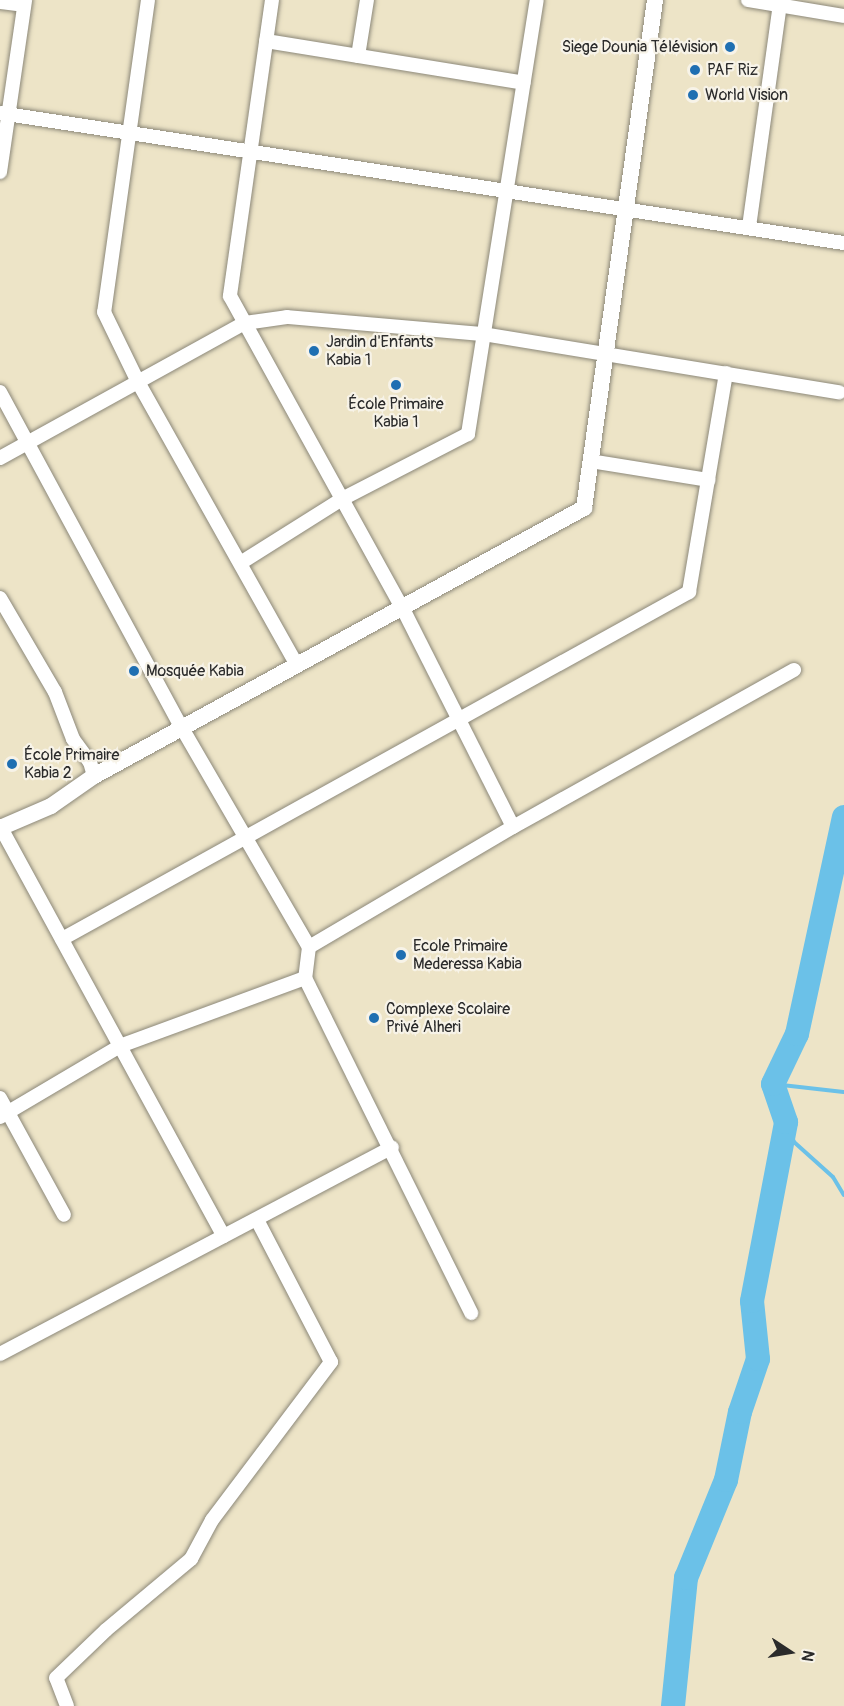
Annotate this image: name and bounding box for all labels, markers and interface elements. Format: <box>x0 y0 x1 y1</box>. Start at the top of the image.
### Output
place label: Siege Dounia Télévision <box>562 37 718 57</box>
marker: Siege Dounia Télévision <box>723 40 737 54</box>
place label: PAF Riz <box>707 60 758 80</box>
marker: PAF Riz <box>688 63 702 77</box>
place label: World Vision <box>705 85 788 105</box>
marker: World Vision <box>686 88 700 102</box>
place label: Jardin d'Enfants Kabia 1 <box>326 332 433 370</box>
marker: Jardin d'Enfants Kabia 1 <box>307 344 321 358</box>
marker: École Primaire Kabia 1 <box>389 378 403 392</box>
place label: École Primaire Kabia 1 <box>348 394 444 432</box>
place label: Mosquée Kabia <box>146 661 244 681</box>
marker: Mosquée Kabia <box>127 664 141 678</box>
place label: École Primaire Kabia 2 <box>24 745 119 783</box>
marker: École Primaire Kabia 2 <box>5 757 19 771</box>
place label: Ecole Primaire Mederessa Kabia <box>413 936 522 974</box>
marker: Ecole Primaire Mederessa Kabia <box>394 948 408 962</box>
place label: Complexe Scolaire Privé Alheri <box>386 999 510 1037</box>
marker: Complexe Scolaire Privé Alheri <box>367 1011 381 1025</box>
north arrow <box>760 1622 820 1682</box>
text: N <box>797 1648 819 1663</box>

